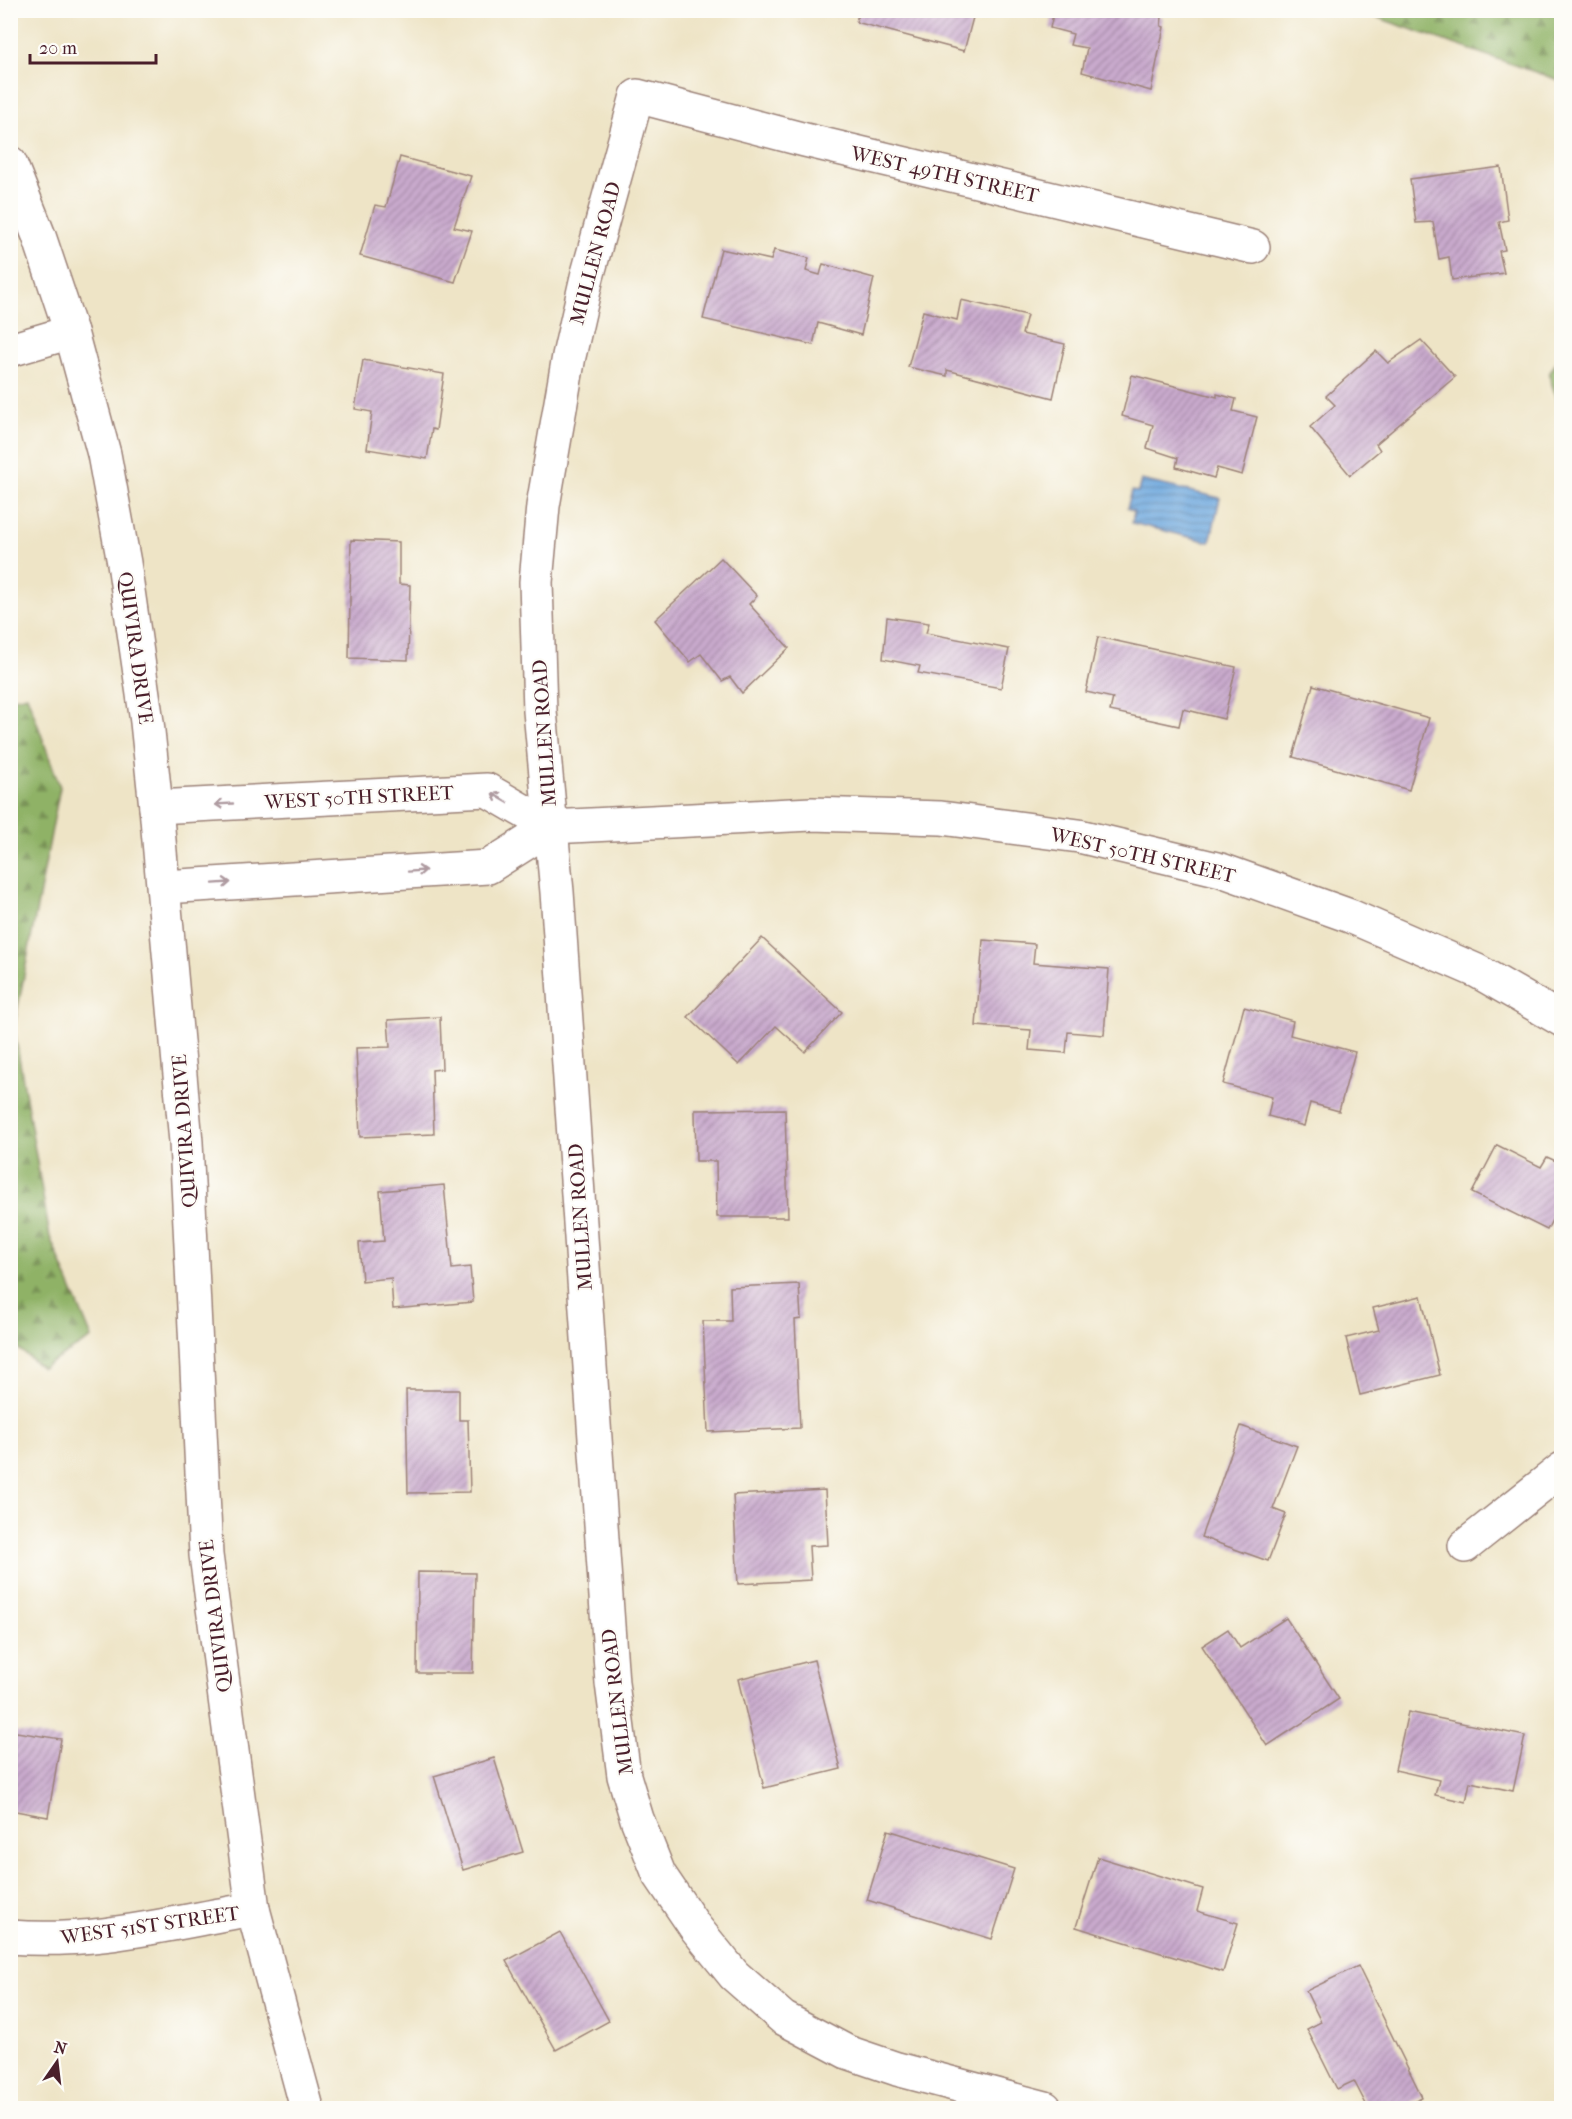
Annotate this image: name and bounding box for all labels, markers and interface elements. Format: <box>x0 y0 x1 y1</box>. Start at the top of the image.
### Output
scale bar <box>30 27 156 65</box>
text: 20 m <box>39 38 77 59</box>
street label: WEST 49TH STREET <box>848 141 1042 207</box>
street label: MULLEN ROAD <box>565 179 626 327</box>
street label: QUIVIRA DRIVE <box>113 570 158 726</box>
street label: MULLEN ROAD <box>528 659 561 807</box>
street label: WEST 50TH STREET <box>263 781 455 814</box>
one-way arrow <box>492 791 509 803</box>
one-way arrow <box>214 798 234 809</box>
street label: WEST 50TH STREET <box>1047 823 1238 888</box>
one-way arrow <box>406 865 426 876</box>
one-way arrow <box>211 877 231 888</box>
street label: QUIVIRA DRIVE <box>168 1053 201 1208</box>
street label: MULLEN ROAD <box>564 1143 597 1291</box>
street label: QUIVIRA DRIVE <box>195 1538 236 1694</box>
street label: MULLEN ROAD <box>597 1627 638 1776</box>
street label: WEST 51ST STREET <box>58 1902 241 1950</box>
north arrow <box>27 2032 87 2092</box>
text: N <box>52 2037 70 2059</box>

